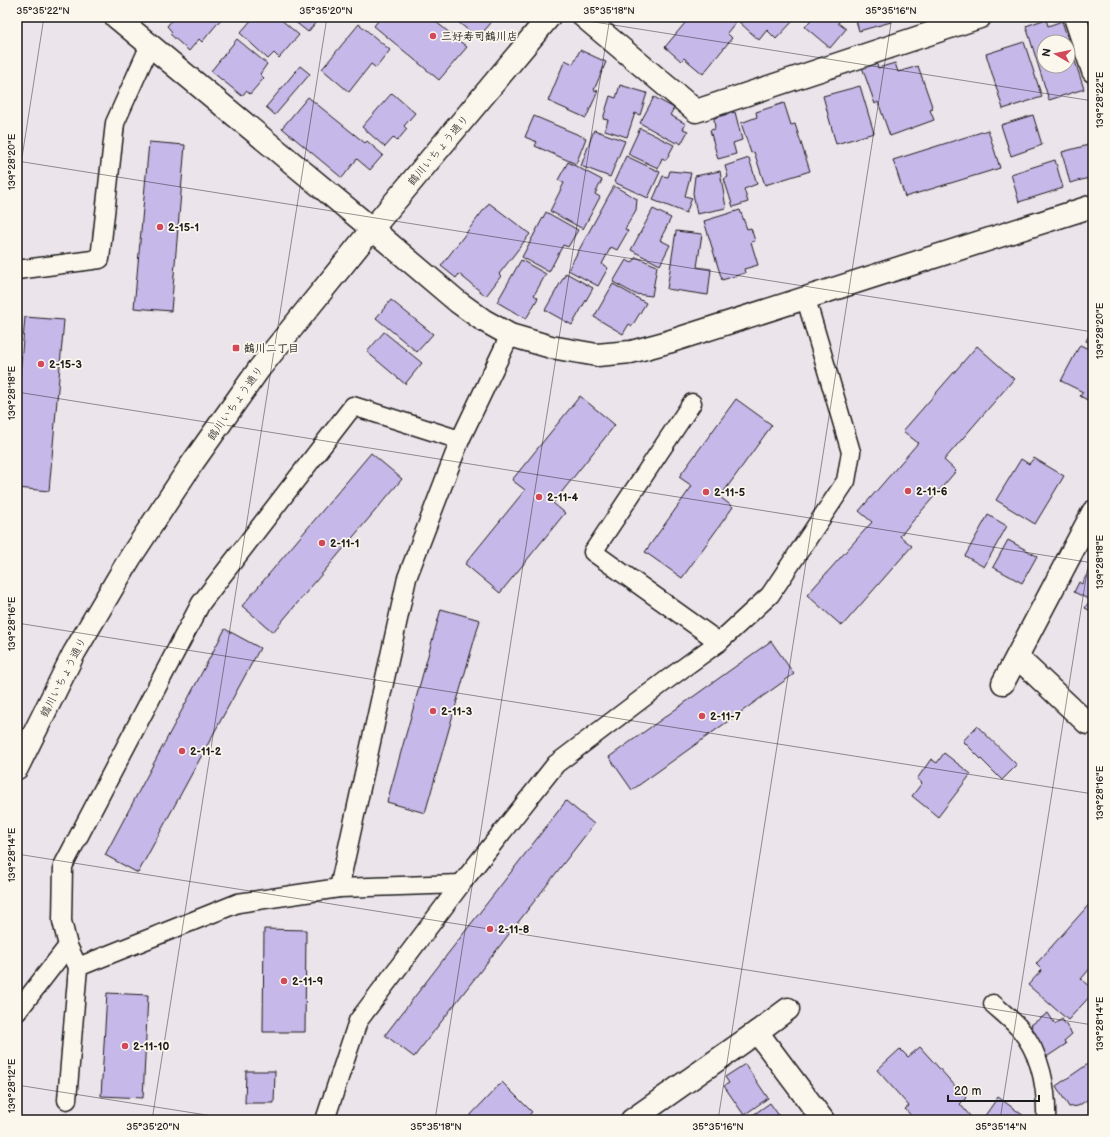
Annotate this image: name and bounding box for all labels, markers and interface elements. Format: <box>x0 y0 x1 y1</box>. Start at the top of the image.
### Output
text: 35°35'22"N <box>16 5 70 17</box>
text: 35°35'20"N <box>299 5 353 17</box>
text: 35°35'18"N <box>583 5 635 17</box>
text: 35°35'16"N <box>865 5 917 17</box>
place label: 三好寿司鶴川店 <box>441 30 518 43</box>
marker: 三好寿司鶴川店 <box>428 31 438 41</box>
north arrow <box>1036 34 1076 74</box>
text: N <box>1040 47 1054 58</box>
text: 139°28'22"E <box>1094 71 1106 128</box>
street label: 鶴川いちょう通り <box>405 112 472 188</box>
text: 139°28'20"E <box>6 133 18 190</box>
place label: 2-15-1 <box>168 221 199 234</box>
marker: 2-15-1 <box>155 222 165 232</box>
text: 139°28'20"E <box>1094 302 1106 359</box>
place label: 鶴川二丁目 <box>244 342 299 355</box>
marker: 鶴川二丁目 <box>231 343 241 353</box>
place label: 2-15-3 <box>49 358 83 371</box>
marker: 2-15-3 <box>36 359 46 369</box>
street label: 鶴川いちょう通り <box>205 364 266 443</box>
text: 139°28'18"E <box>6 365 18 420</box>
place label: 2-11-6 <box>916 485 948 498</box>
place label: 2-11-5 <box>714 486 746 499</box>
marker: 2-11-6 <box>903 486 913 496</box>
marker: 2-11-5 <box>701 487 711 497</box>
place label: 2-11-4 <box>547 491 579 504</box>
marker: 2-11-4 <box>534 492 544 502</box>
text: 139°28'18"E <box>1094 534 1106 589</box>
place label: 2-11-1 <box>330 537 359 550</box>
marker: 2-11-1 <box>317 538 327 548</box>
text: 139°28'16"E <box>6 596 18 651</box>
street label: 鶴川いちょう通り <box>38 635 89 719</box>
place label: 2-11-3 <box>441 705 473 718</box>
marker: 2-11-3 <box>428 706 438 716</box>
place label: 2-11-7 <box>710 710 741 723</box>
marker: 2-11-7 <box>697 711 707 721</box>
place label: 2-11-2 <box>190 745 222 758</box>
marker: 2-11-2 <box>177 746 187 756</box>
text: 139°28'16"E <box>1094 765 1106 820</box>
text: 139°28'14"E <box>6 827 18 882</box>
place label: 2-11-8 <box>498 923 530 936</box>
marker: 2-11-8 <box>485 924 495 934</box>
place label: 2-11-9 <box>292 975 323 988</box>
marker: 2-11-9 <box>279 976 289 986</box>
text: 139°28'14"E <box>1094 996 1106 1051</box>
place label: 2-11-10 <box>133 1040 169 1053</box>
marker: 2-11-10 <box>120 1041 130 1051</box>
text: 139°28'12"E <box>6 1058 18 1113</box>
scale bar <box>948 1077 1039 1103</box>
text: 20 m <box>954 1084 981 1099</box>
text: 35°35'20"N <box>126 1121 180 1133</box>
text: 35°35'18"N <box>410 1121 462 1133</box>
text: 35°35'16"N <box>692 1121 744 1133</box>
text: 35°35'14"N <box>975 1121 1027 1133</box>

